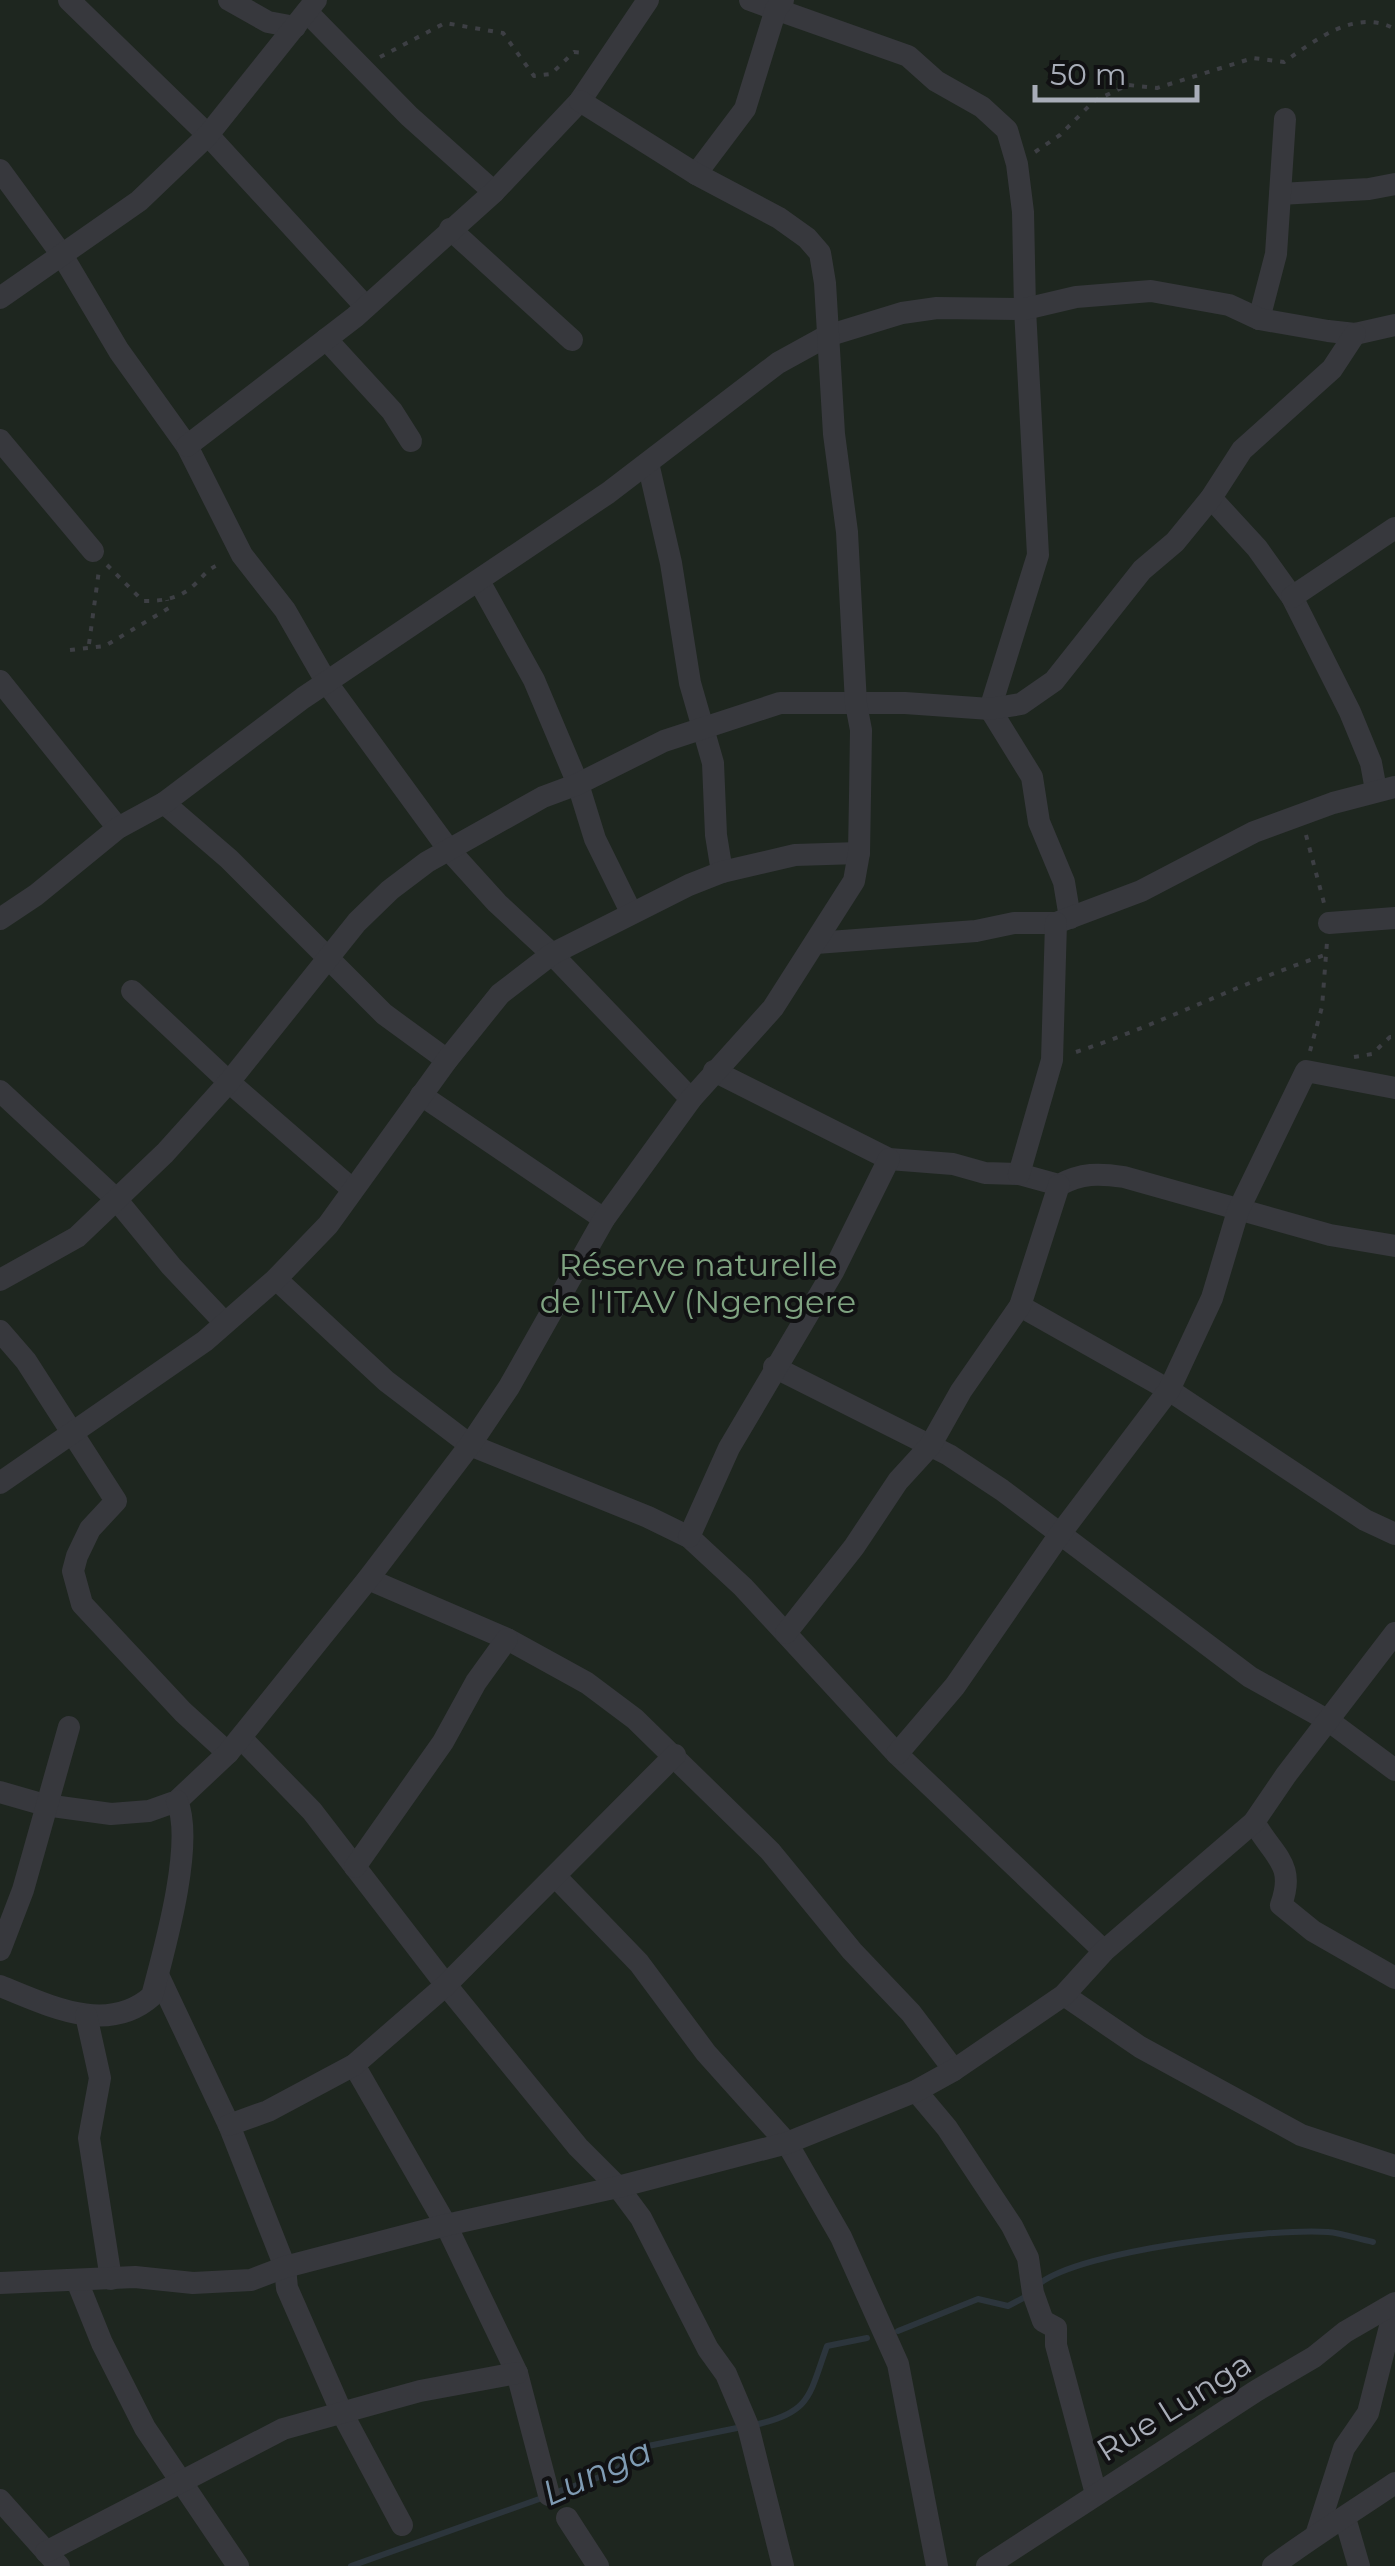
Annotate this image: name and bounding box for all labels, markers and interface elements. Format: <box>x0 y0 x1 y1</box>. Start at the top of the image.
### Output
scale bar <box>1035 40 1198 102</box>
text: 50 m <box>1050 56 1127 93</box>
park label: Réserve naturelle de l'ITAV (Ngengere <box>540 1245 856 1321</box>
street label: Rue Lunga <box>1089 2344 1258 2469</box>
water label: Lunga <box>535 2428 658 2515</box>

